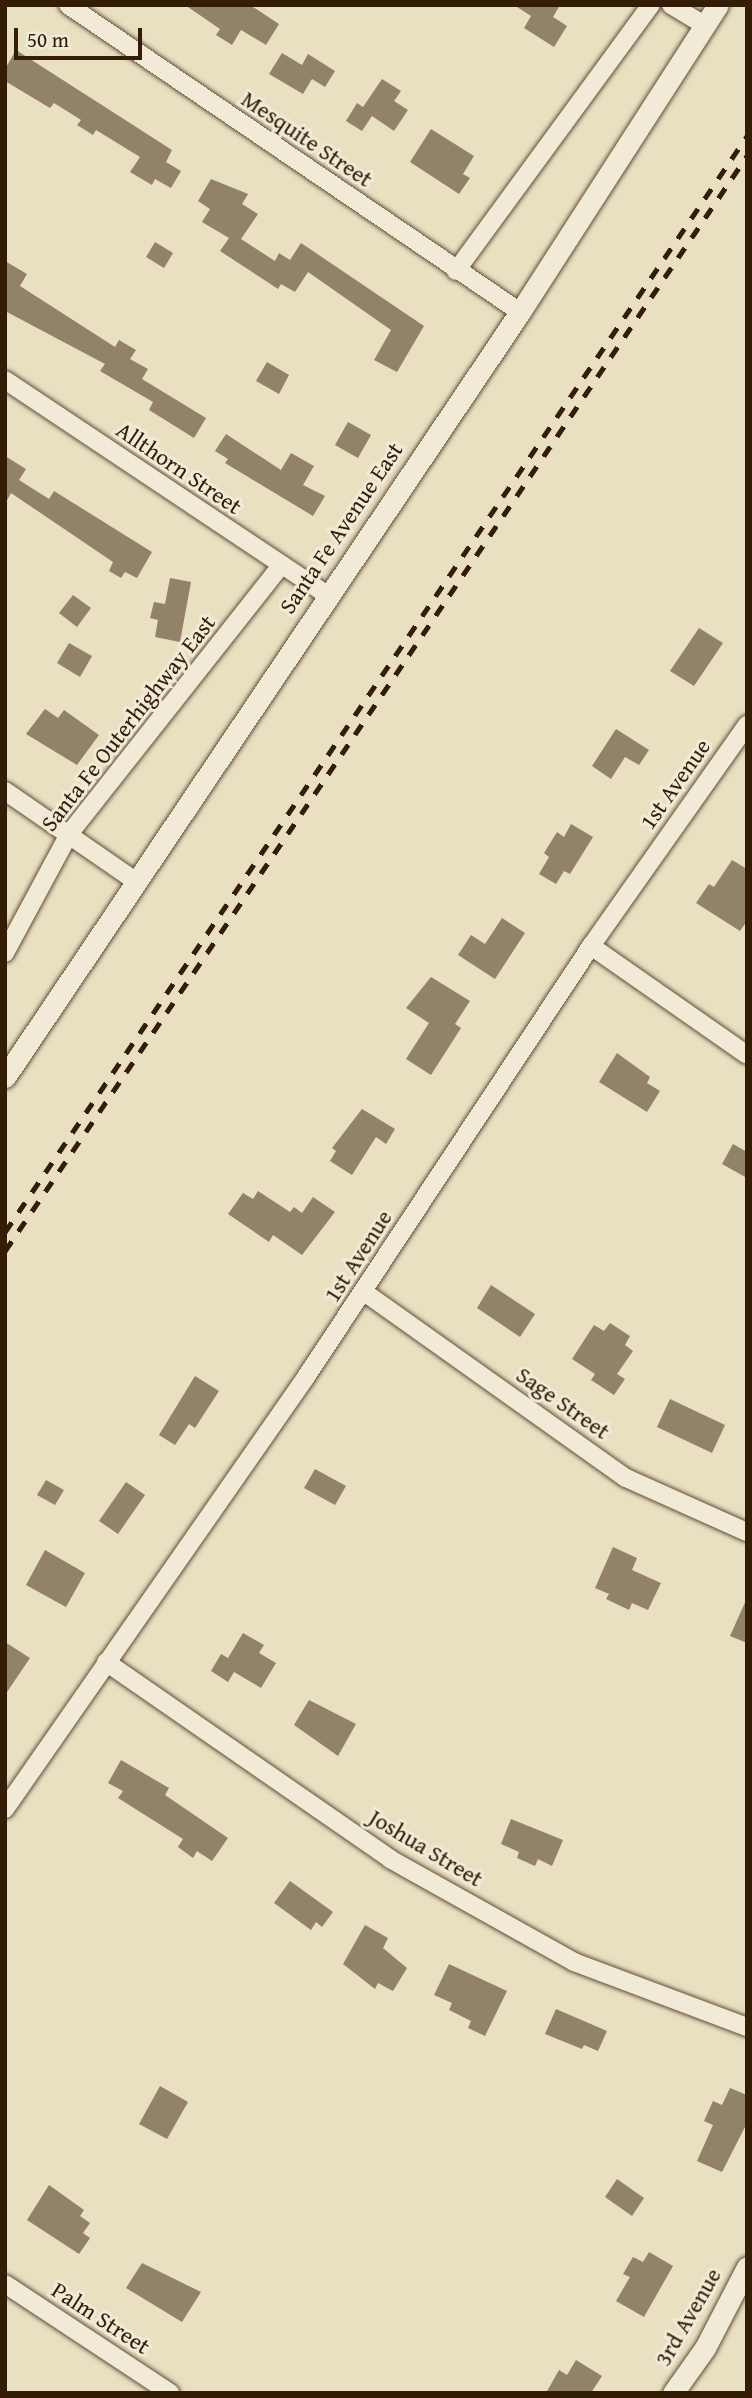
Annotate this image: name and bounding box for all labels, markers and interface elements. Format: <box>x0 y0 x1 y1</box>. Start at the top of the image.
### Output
scale bar <box>18 14 145 58</box>
text: 50 m <box>27 24 69 55</box>
street label: Mesquite Street <box>236 85 378 193</box>
street label: Allthorn Street <box>111 416 247 520</box>
street label: Santa Fe Avenue East <box>273 437 409 619</box>
street label: Santa Fe Outerhighway East <box>35 609 221 837</box>
street label: 1st Avenue <box>634 733 716 835</box>
street label: 1st Avenue <box>318 1205 398 1307</box>
street label: Sage Street <box>511 1361 615 1445</box>
street label: Joshua Street <box>364 1803 488 1893</box>
street label: 3rd Avenue <box>649 2263 727 2371</box>
street label: Palm Street <box>47 2276 155 2360</box>

